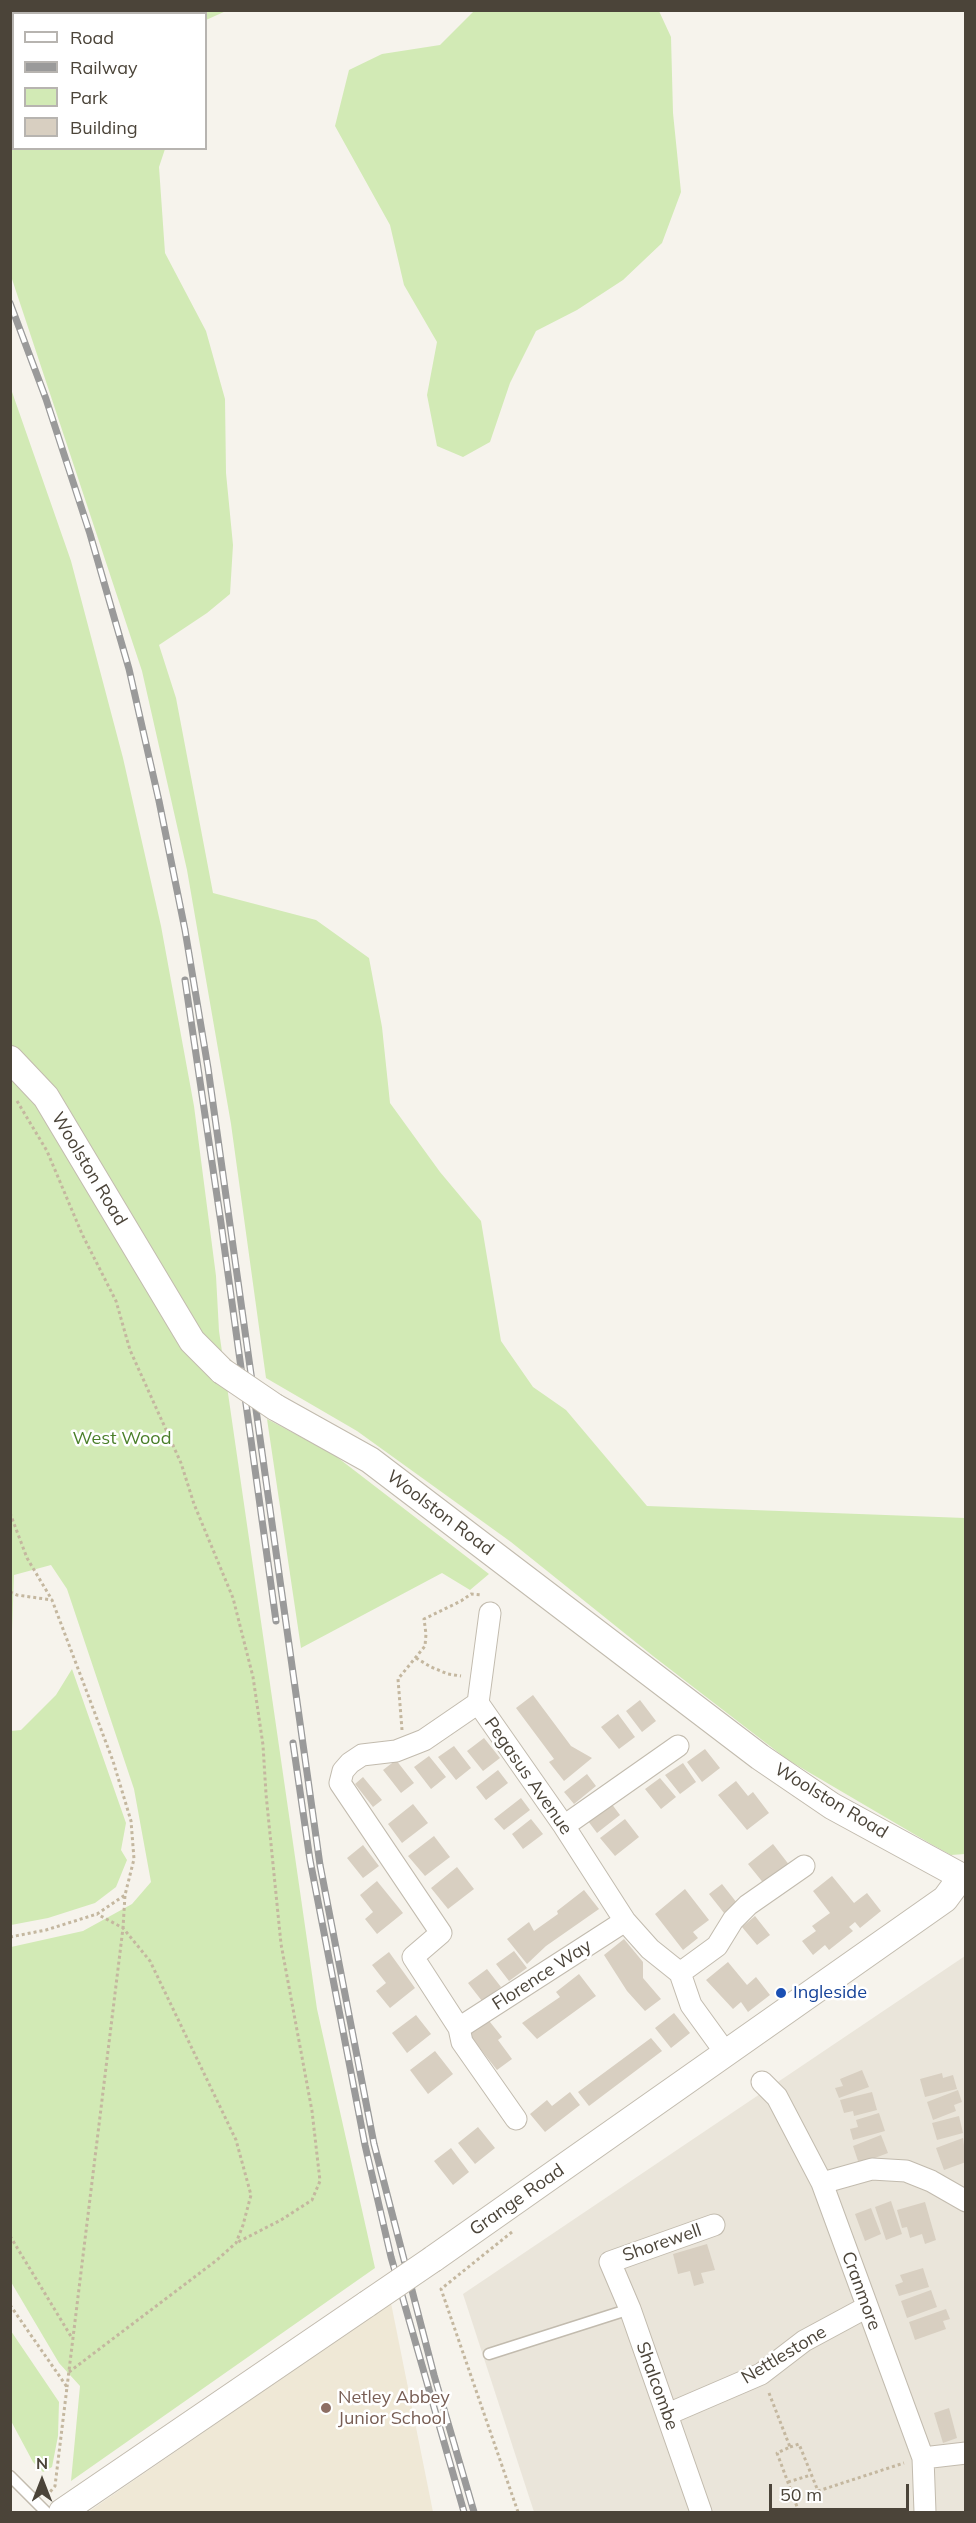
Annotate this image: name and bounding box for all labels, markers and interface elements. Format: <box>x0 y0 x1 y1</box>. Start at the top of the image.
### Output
legend <box>12 12 207 150</box>
text: Road <box>70 26 114 49</box>
text: Railway <box>70 56 138 79</box>
text: Park <box>70 86 108 109</box>
text: Building <box>70 116 138 139</box>
street label: Woolston Road <box>47 1108 131 1230</box>
park label: West Wood <box>73 1428 171 1450</box>
street label: Woolston Road <box>382 1466 498 1560</box>
street label: Pegasus Avenue <box>479 1713 577 1839</box>
street label: Woolston Road <box>770 1759 892 1843</box>
street label: Florence Way <box>488 1935 596 2015</box>
place label: Ingleside <box>793 1982 867 2004</box>
marker: Ingleside <box>774 1986 788 2000</box>
street label: Grange Road <box>466 2159 568 2241</box>
street label: Shorewell <box>620 2219 704 2267</box>
street label: Cranmore <box>837 2249 885 2333</box>
street label: Nettlestone <box>738 2321 830 2389</box>
street label: Shalcombe <box>631 2339 683 2433</box>
place label: Netley Abbey Junior School <box>338 2387 450 2430</box>
marker: Netley Abbey Junior School <box>319 2401 333 2415</box>
north arrow <box>12 2451 72 2511</box>
text: N <box>36 2453 48 2473</box>
scale bar <box>772 2472 912 2510</box>
text: 50 m <box>780 2483 822 2506</box>

